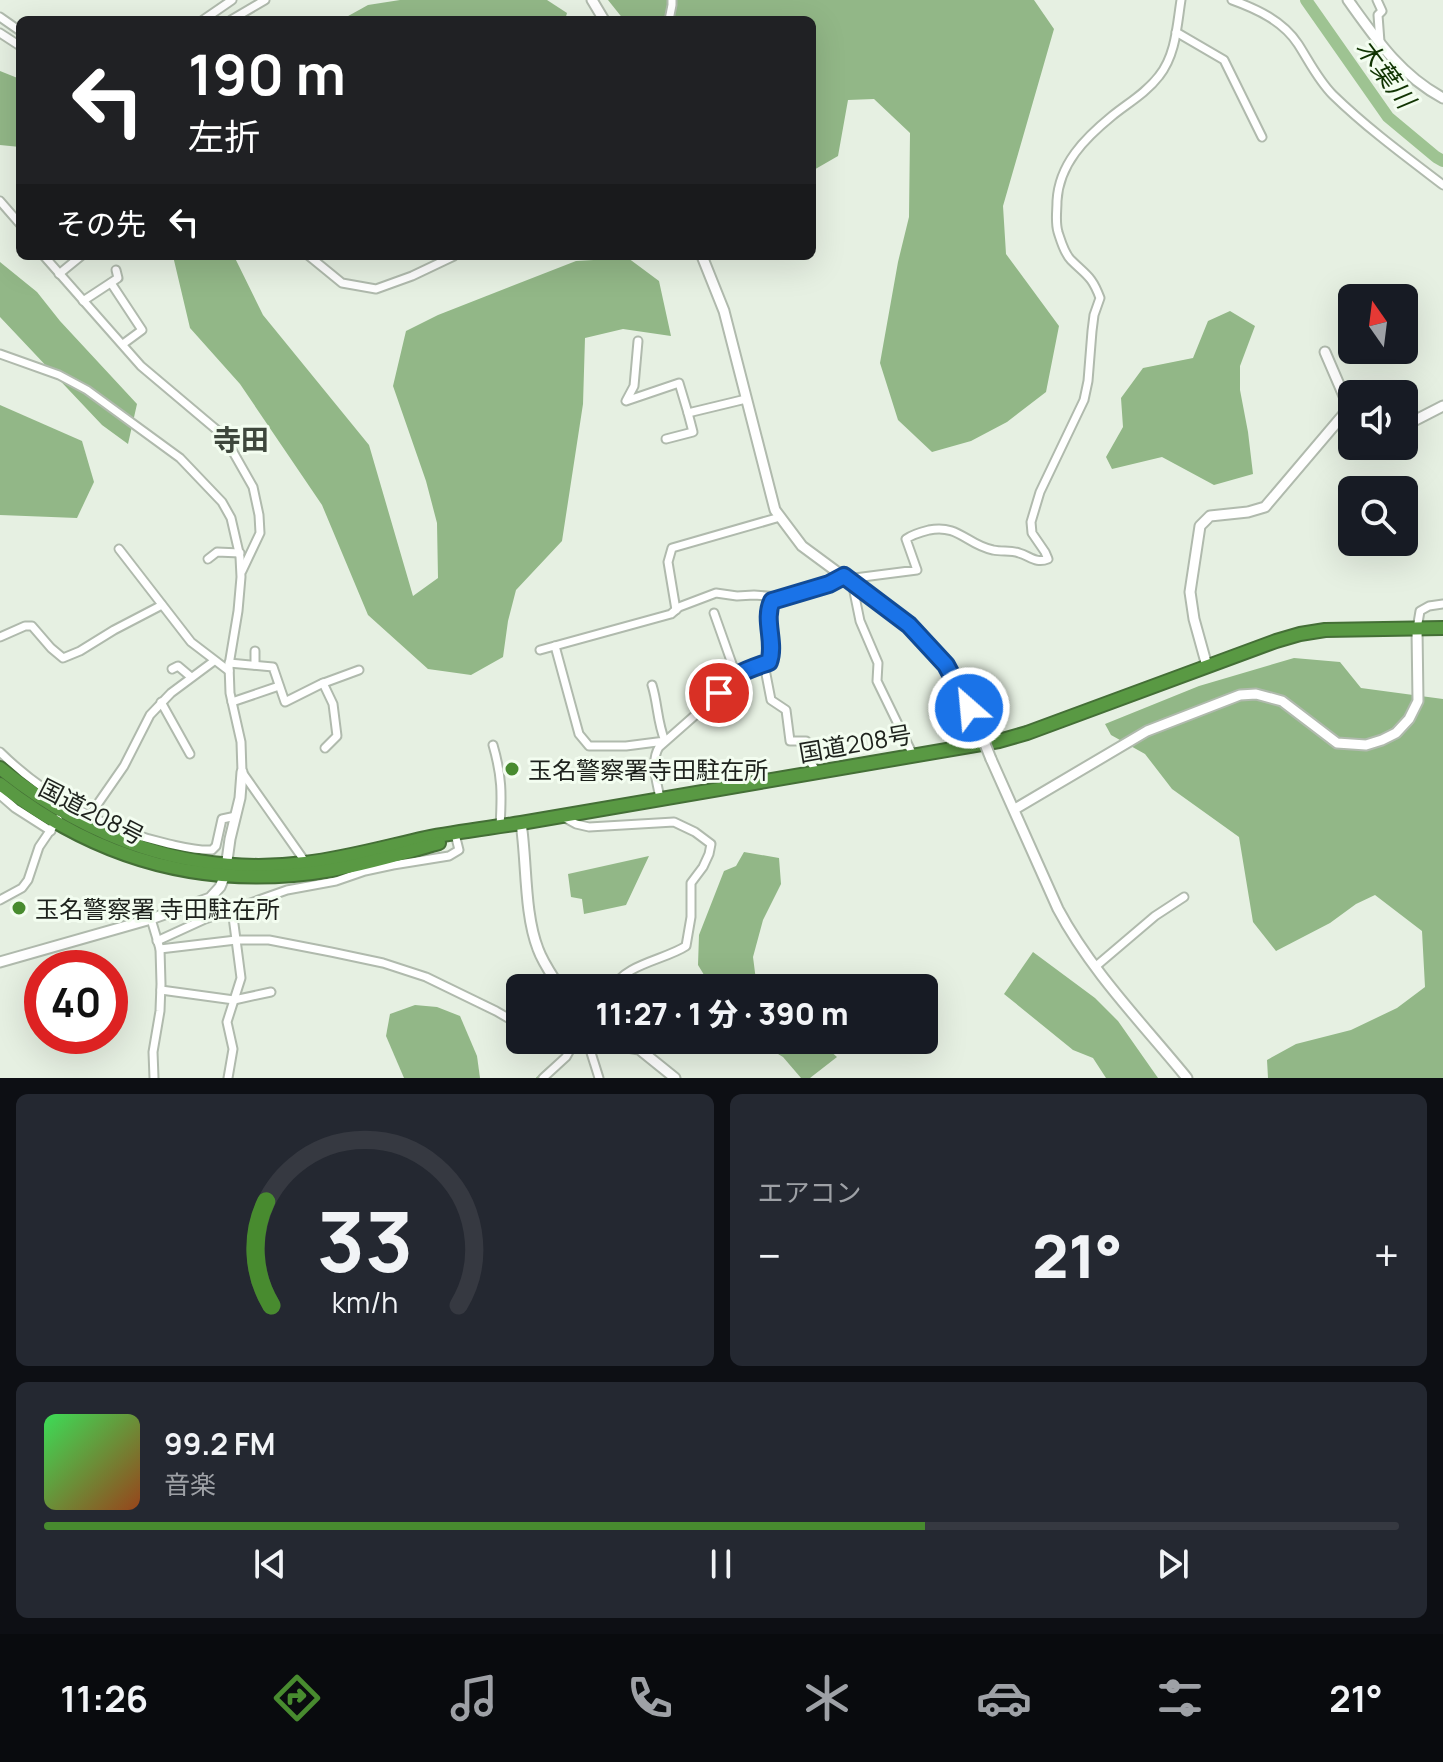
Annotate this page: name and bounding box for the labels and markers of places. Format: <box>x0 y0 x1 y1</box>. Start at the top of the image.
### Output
pin <box>685 659 753 727</box>
place label: 玉名警察署寺田駐在所 <box>528 753 768 786</box>
marker: 玉名警察署寺田駐在所 <box>503 760 521 778</box>
place label: 玉名警察署 寺田駐在所 <box>35 892 280 925</box>
marker: 玉名警察署 寺田駐在所 <box>10 899 28 917</box>

